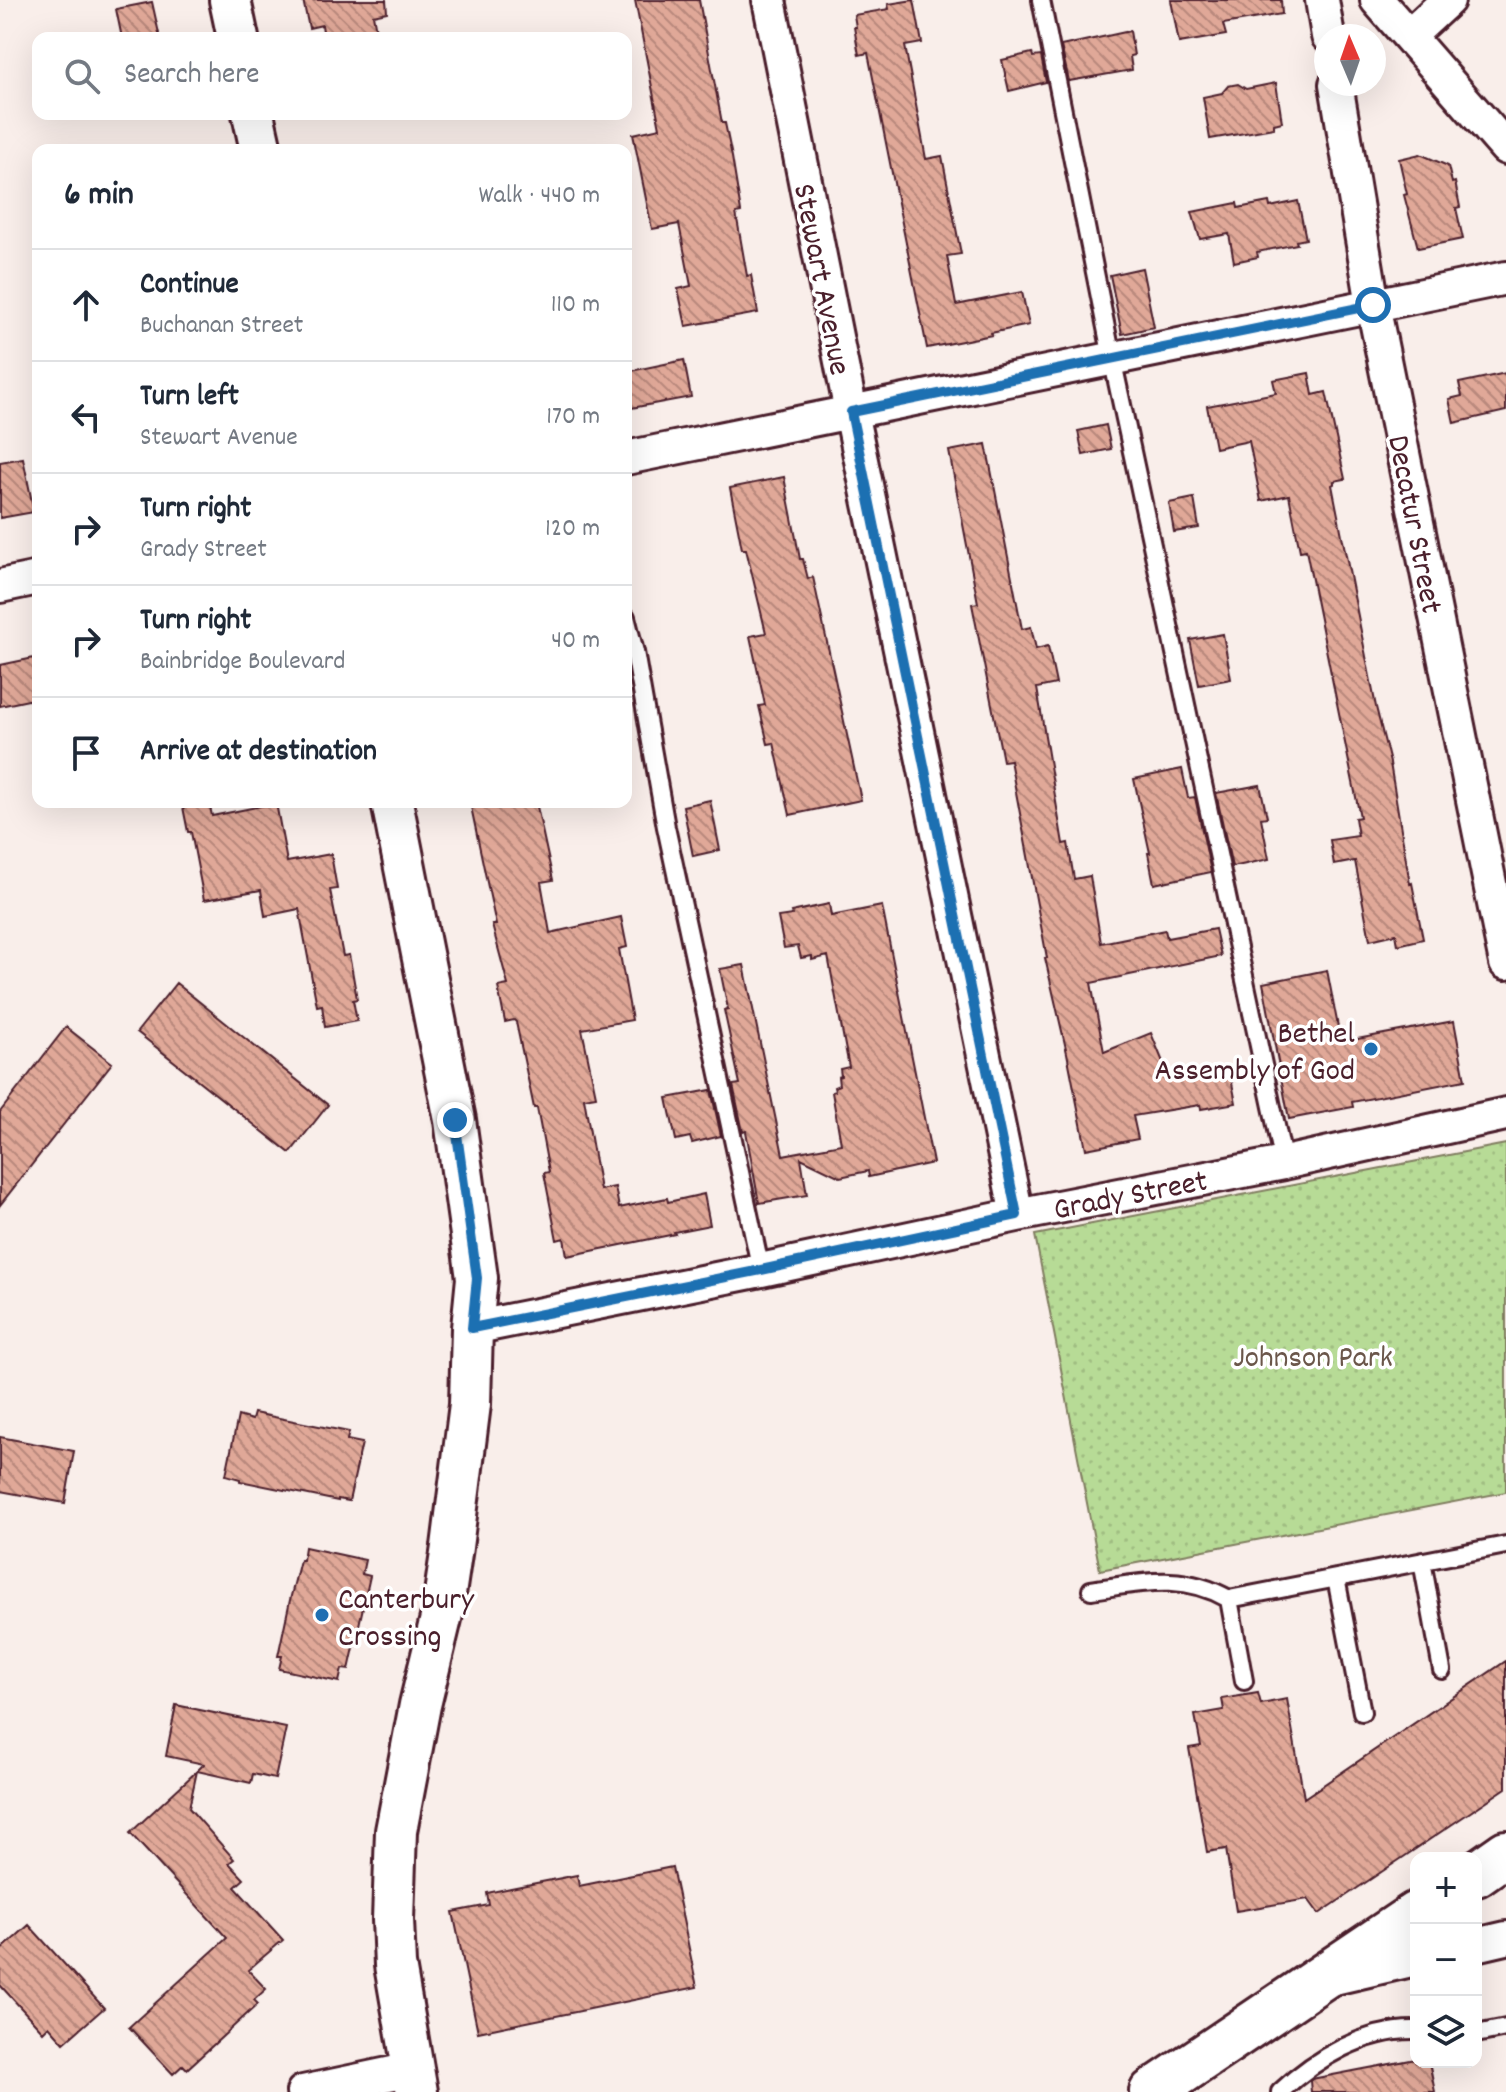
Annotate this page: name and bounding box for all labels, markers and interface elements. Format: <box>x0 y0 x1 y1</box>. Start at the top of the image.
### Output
north arrow <box>1314 24 1386 96</box>
search box <box>32 32 632 120</box>
icon: search <box>60 54 104 98</box>
text: Search here <box>124 55 260 98</box>
text: 6 min <box>64 172 134 221</box>
text: Walk · 440 m <box>479 178 600 215</box>
street label: Stewart Avenue <box>778 180 860 380</box>
text: Continue <box>140 265 239 308</box>
icon: ahead <box>64 283 108 327</box>
text: 110 m <box>551 287 600 324</box>
route start <box>1355 287 1391 323</box>
text: Buchanan Street <box>140 308 303 345</box>
text: Turn left <box>140 377 239 420</box>
icon: left <box>64 395 108 439</box>
text: 170 m <box>546 399 600 436</box>
text: Stewart Avenue <box>140 420 298 457</box>
street label: Decatur Street <box>1372 432 1452 618</box>
text: Turn right <box>140 489 251 532</box>
icon: right <box>64 507 108 551</box>
text: 120 m <box>545 511 600 548</box>
text: Grady Street <box>140 532 267 569</box>
text: Turn right <box>140 601 251 644</box>
icon: right <box>64 619 108 663</box>
text: 40 m <box>551 623 600 660</box>
text: Bainbridge Boulevard <box>140 644 346 681</box>
icon: arrive <box>64 731 108 775</box>
text: Arrive at destination <box>140 732 377 775</box>
place label: Bethel Assembly of God <box>1155 1013 1355 1096</box>
marker: Bethel Assembly of God <box>1362 1040 1380 1058</box>
route end <box>437 1102 473 1138</box>
street label: Grady Street <box>1050 1160 1212 1235</box>
park label: Johnson Park <box>1233 1337 1393 1383</box>
place label: Canterbury Crossing <box>338 1579 475 1662</box>
marker: Canterbury Crossing <box>313 1606 331 1624</box>
map controls <box>1410 1852 1482 2068</box>
button: + <box>1410 1852 1482 1924</box>
button: − <box>1410 1924 1482 1996</box>
button: layers <box>1410 1996 1482 2068</box>

